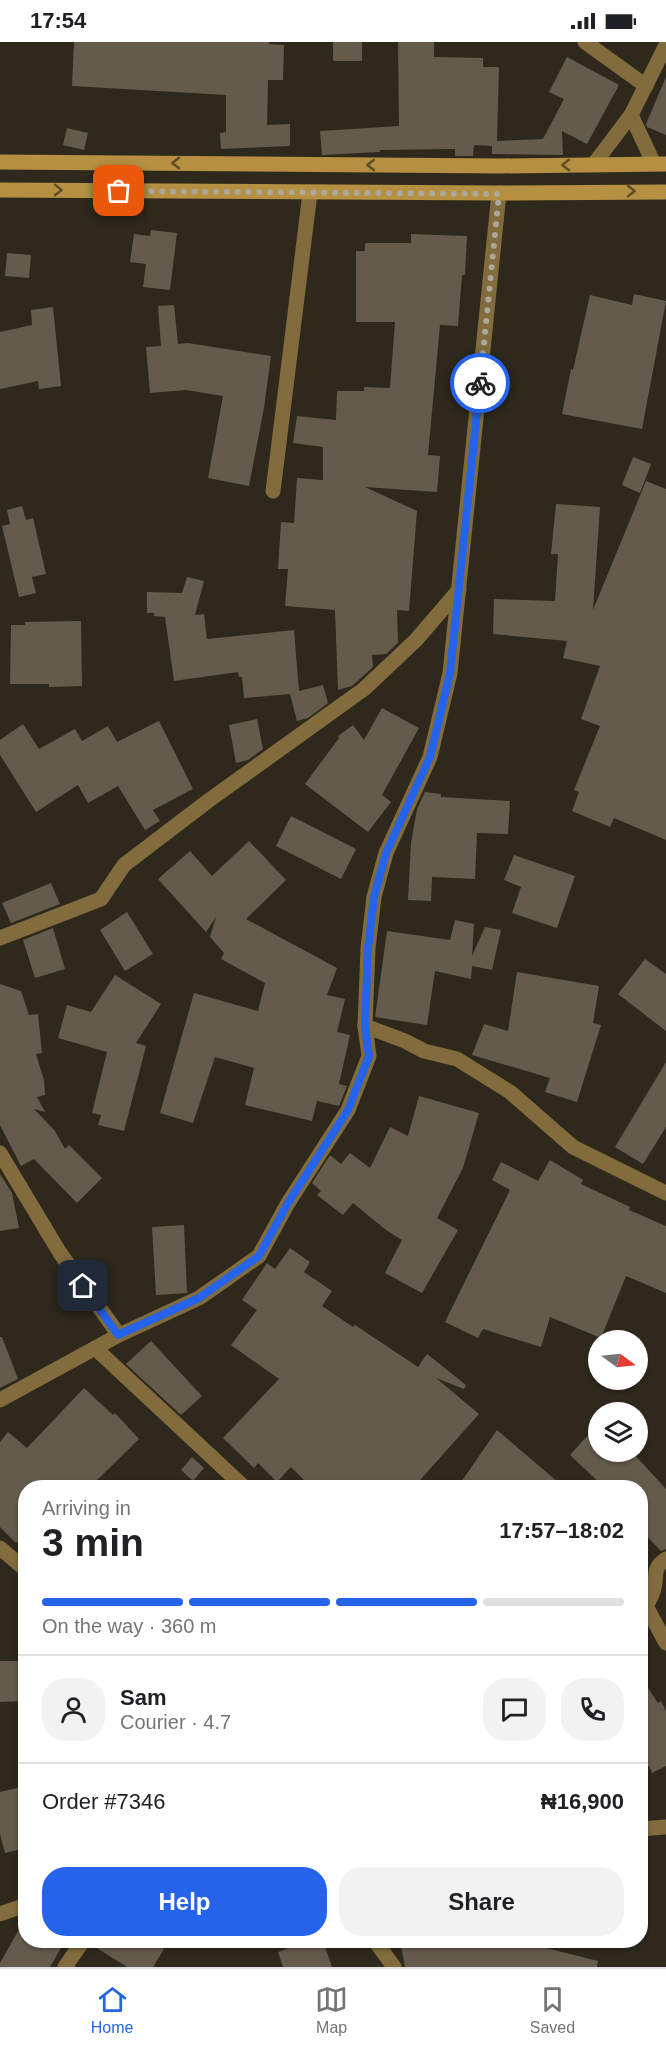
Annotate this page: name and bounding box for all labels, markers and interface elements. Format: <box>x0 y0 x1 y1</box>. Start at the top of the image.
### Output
text: 17:54 <box>30 8 86 33</box>
one-way arrow <box>171 157 180 170</box>
one-way arrow <box>366 159 375 171</box>
one-way arrow <box>561 159 570 171</box>
pin <box>93 165 144 216</box>
icon: bag <box>102 174 135 207</box>
one-way arrow <box>54 184 63 196</box>
one-way arrow <box>627 185 636 198</box>
courier <box>450 353 510 413</box>
icon: bike <box>464 367 497 400</box>
pin <box>57 1260 108 1311</box>
icon: home <box>66 1269 99 1302</box>
north arrow <box>588 1330 648 1390</box>
map controls <box>588 1330 648 1462</box>
button: layers <box>588 1402 648 1462</box>
text: Arriving in <box>42 1497 131 1519</box>
text: 17:57–18:02 <box>499 1518 624 1543</box>
text: 3 min <box>42 1521 144 1564</box>
text: On the way · 360 m <box>42 1615 217 1637</box>
button: person <box>42 1678 105 1741</box>
button: chat <box>483 1678 546 1741</box>
button: phone <box>561 1678 624 1741</box>
text: Sam <box>120 1685 166 1710</box>
text: Courier · 4.7 <box>120 1711 231 1733</box>
text: Order #7346 <box>42 1789 166 1814</box>
text: ₦16,900 <box>541 1789 624 1814</box>
button: Help <box>42 1867 327 1936</box>
button: Share <box>339 1867 624 1936</box>
tab: Home <box>91 1983 134 2037</box>
tab: Map <box>315 1983 348 2037</box>
tab: Saved <box>530 1983 575 2037</box>

